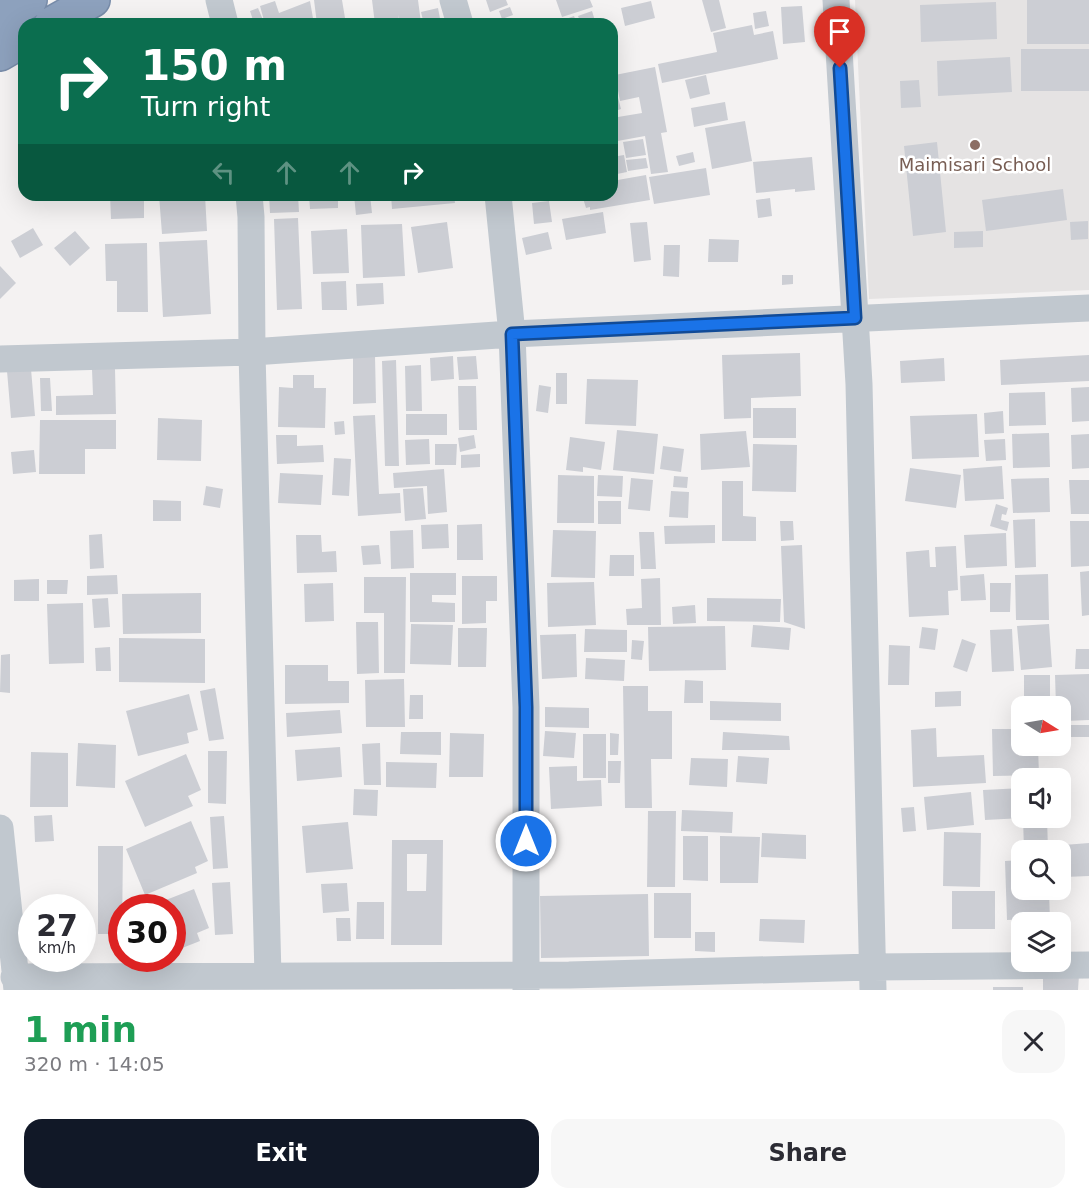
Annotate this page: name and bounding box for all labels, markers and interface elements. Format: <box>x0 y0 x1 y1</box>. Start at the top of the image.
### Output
pin <box>814 6 865 68</box>
icon: arrive <box>823 15 856 48</box>
text: 150 m <box>141 41 287 90</box>
icon: right <box>42 42 120 120</box>
text: Turn right <box>141 91 270 122</box>
marker: Maimisari School <box>968 138 982 152</box>
place label: Maimisari School <box>899 154 1051 175</box>
icon: left <box>207 156 240 189</box>
icon: ahead <box>270 156 303 189</box>
icon: ahead <box>333 156 366 189</box>
icon: right <box>396 156 429 189</box>
north arrow <box>1011 696 1071 756</box>
map controls <box>1011 696 1071 972</box>
button: sound <box>1011 768 1071 828</box>
position arrow <box>494 809 558 873</box>
button: search <box>1011 840 1071 900</box>
speed limit sign: 30 <box>108 894 186 972</box>
text: 27 <box>36 908 78 943</box>
button: layers <box>1011 912 1071 972</box>
text: km/h <box>38 939 76 957</box>
text: 1 min <box>24 1009 137 1050</box>
button: close <box>1002 1010 1065 1073</box>
text: 320 m · 14:05 <box>24 1052 165 1076</box>
button: Exit <box>24 1119 539 1188</box>
button: Share <box>551 1119 1065 1188</box>

